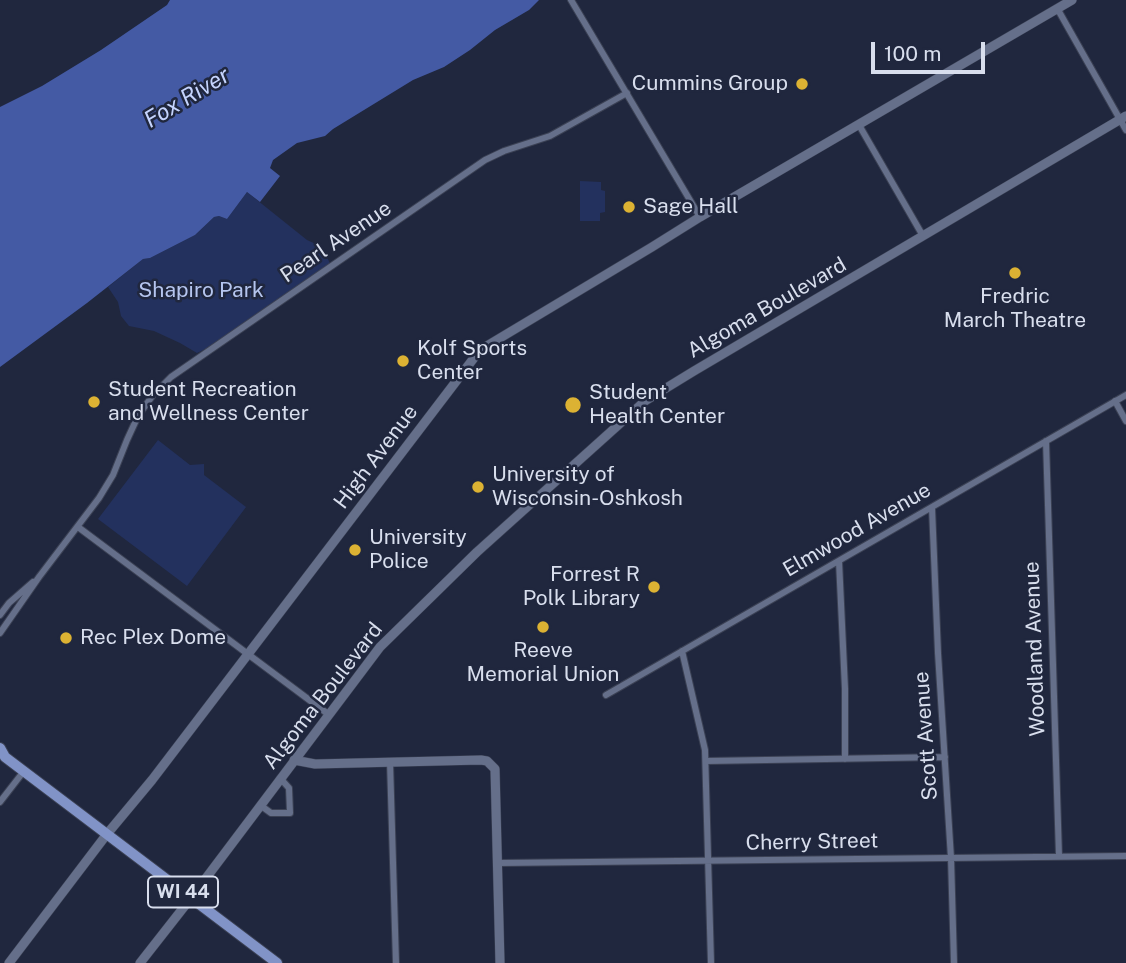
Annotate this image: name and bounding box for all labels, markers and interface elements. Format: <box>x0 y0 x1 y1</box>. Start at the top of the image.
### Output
scale bar <box>874 28 988 72</box>
text: 100 m <box>884 41 941 66</box>
water label: Fox River <box>139 62 235 134</box>
place label: Cummins Group <box>632 71 788 97</box>
marker: Cummins Group <box>794 76 810 92</box>
place label: Sage Hall <box>643 194 738 220</box>
street label: Pearl Avenue <box>276 196 396 288</box>
marker: Sage Hall <box>621 199 637 215</box>
street label: Algoma Boulevard <box>683 252 851 364</box>
marker: Fredric March Theatre <box>1007 265 1023 281</box>
park label: Shapiro Park <box>138 278 264 304</box>
place label: Fredric March Theatre <box>944 284 1086 334</box>
place label: Kolf Sports Center <box>417 336 527 386</box>
marker: Kolf Sports Center <box>395 353 411 369</box>
place label: Student Recreation and Wellness Center <box>108 377 309 427</box>
place label: Student Health Center <box>589 380 725 430</box>
marker: Student Recreation and Wellness Center <box>86 394 102 410</box>
marker: Student Health Center <box>563 395 583 415</box>
street label: High Avenue <box>329 400 423 514</box>
place label: University of Wisconsin-Oshkosh <box>492 462 683 512</box>
street label: Elmwood Avenue <box>779 477 935 583</box>
marker: University of Wisconsin-Oshkosh <box>470 479 486 495</box>
place label: University Police <box>369 525 467 575</box>
marker: University Police <box>347 542 363 558</box>
street label: Woodland Avenue <box>1019 561 1051 737</box>
place label: Forrest R Polk Library <box>523 562 640 612</box>
marker: Forrest R Polk Library <box>646 579 662 595</box>
street label: Algoma Boulevard <box>258 618 388 774</box>
marker: Reeve Memorial Union <box>535 619 551 635</box>
place label: Rec Plex Dome <box>80 625 226 651</box>
marker: Rec Plex Dome <box>58 630 74 646</box>
place label: Reeve Memorial Union <box>467 638 619 688</box>
street label: Scott Avenue <box>909 671 943 801</box>
street label: Cherry Street <box>745 828 879 856</box>
road number: WI 44 <box>148 876 218 908</box>

